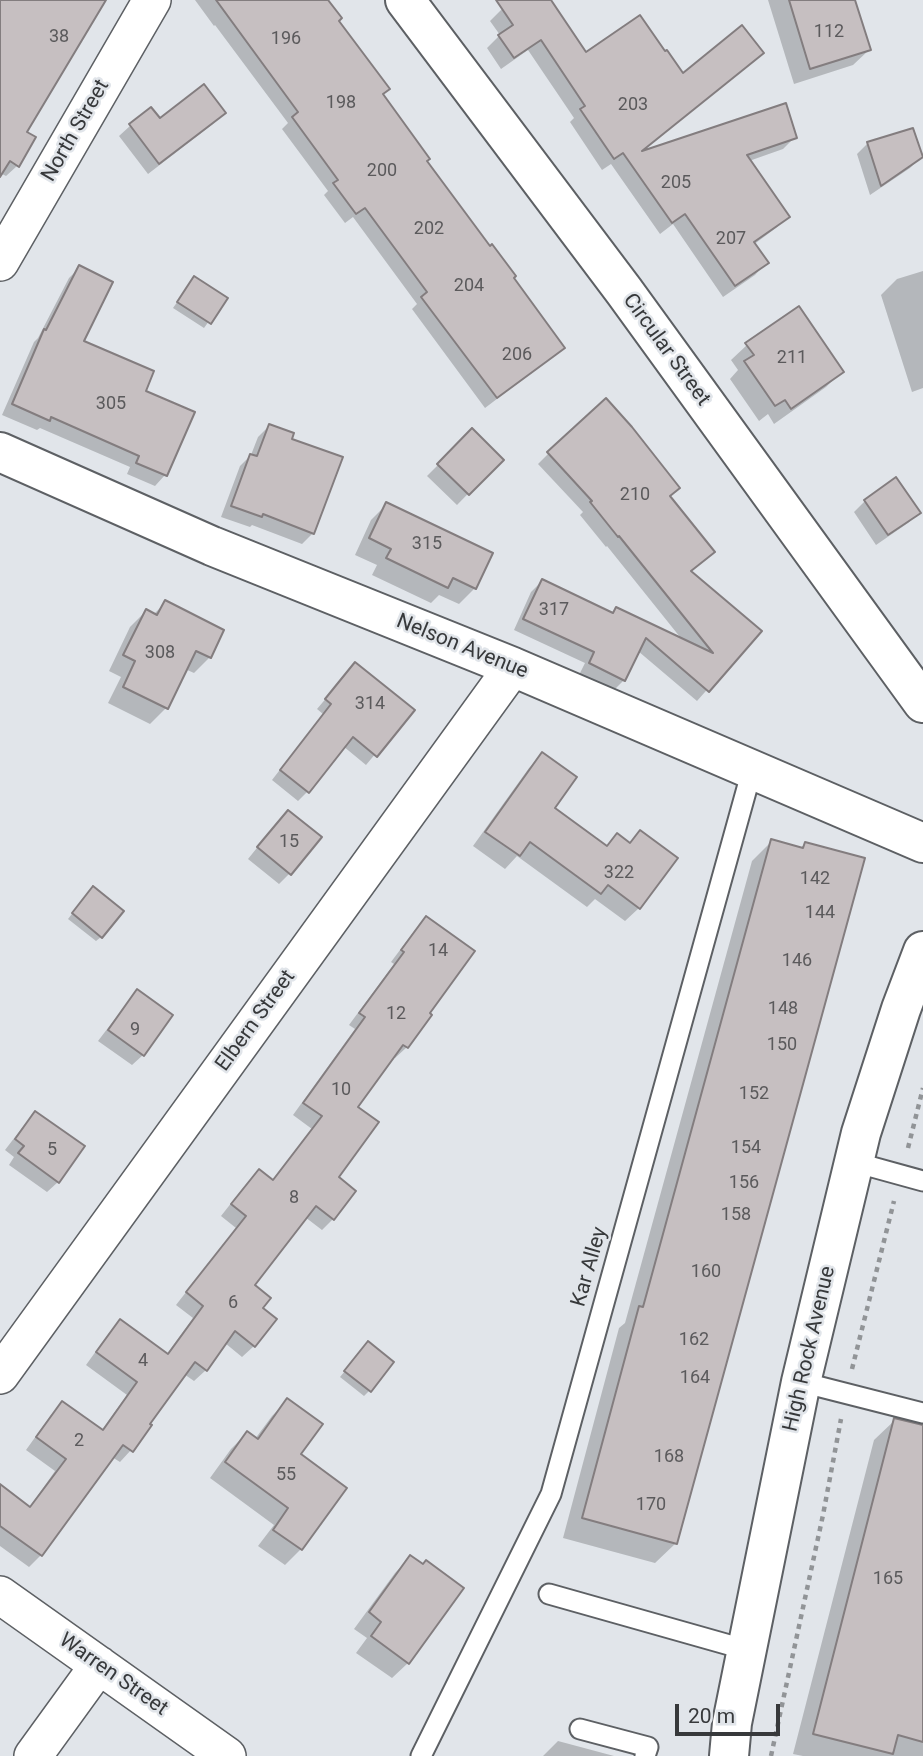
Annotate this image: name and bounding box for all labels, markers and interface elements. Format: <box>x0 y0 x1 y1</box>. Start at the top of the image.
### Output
house number: 112 <box>814 21 844 43</box>
house number: 38 <box>49 26 69 48</box>
house number: 196 <box>271 28 301 50</box>
street label: North Street <box>37 75 115 187</box>
house number: 198 <box>326 92 356 114</box>
house number: 203 <box>618 94 648 116</box>
house number: 200 <box>367 160 397 182</box>
house number: 205 <box>661 172 691 194</box>
house number: 202 <box>414 218 444 240</box>
house number: 207 <box>716 228 746 250</box>
house number: 204 <box>454 275 484 297</box>
street label: Circular Street <box>617 289 715 411</box>
house number: 206 <box>502 344 532 366</box>
house number: 211 <box>777 347 807 369</box>
house number: 305 <box>96 393 126 415</box>
house number: 210 <box>620 484 650 506</box>
house number: 315 <box>412 533 442 555</box>
house number: 317 <box>539 599 569 621</box>
street label: Nelson Avenue <box>393 609 531 685</box>
house number: 308 <box>145 642 175 664</box>
house number: 314 <box>355 693 385 715</box>
house number: 15 <box>279 831 299 853</box>
house number: 322 <box>604 862 634 884</box>
house number: 142 <box>800 868 830 890</box>
house number: 144 <box>805 902 835 924</box>
house number: 14 <box>428 940 448 962</box>
house number: 146 <box>782 950 812 972</box>
street label: Elbern Street <box>211 965 301 1077</box>
house number: 148 <box>768 998 798 1020</box>
house number: 12 <box>386 1003 406 1025</box>
house number: 9 <box>130 1019 140 1041</box>
house number: 150 <box>767 1034 797 1056</box>
house number: 10 <box>331 1079 351 1101</box>
house number: 152 <box>739 1083 769 1105</box>
house number: 154 <box>731 1137 761 1159</box>
house number: 5 <box>47 1139 57 1161</box>
house number: 156 <box>729 1172 759 1194</box>
house number: 8 <box>289 1187 299 1209</box>
house number: 158 <box>721 1204 751 1226</box>
street label: Kar Alley <box>567 1224 613 1310</box>
house number: 160 <box>691 1261 721 1283</box>
street label: High Rock Avenue <box>779 1264 841 1434</box>
house number: 6 <box>228 1292 238 1314</box>
house number: 162 <box>679 1329 709 1351</box>
house number: 4 <box>138 1350 148 1372</box>
house number: 164 <box>680 1367 710 1389</box>
house number: 2 <box>74 1430 84 1452</box>
house number: 168 <box>654 1446 684 1468</box>
house number: 55 <box>276 1464 296 1486</box>
house number: 170 <box>636 1494 666 1516</box>
house number: 165 <box>873 1568 903 1590</box>
street label: Warren Street <box>54 1628 172 1722</box>
scale bar <box>678 1690 783 1734</box>
text: 20 m <box>688 1704 735 1728</box>

